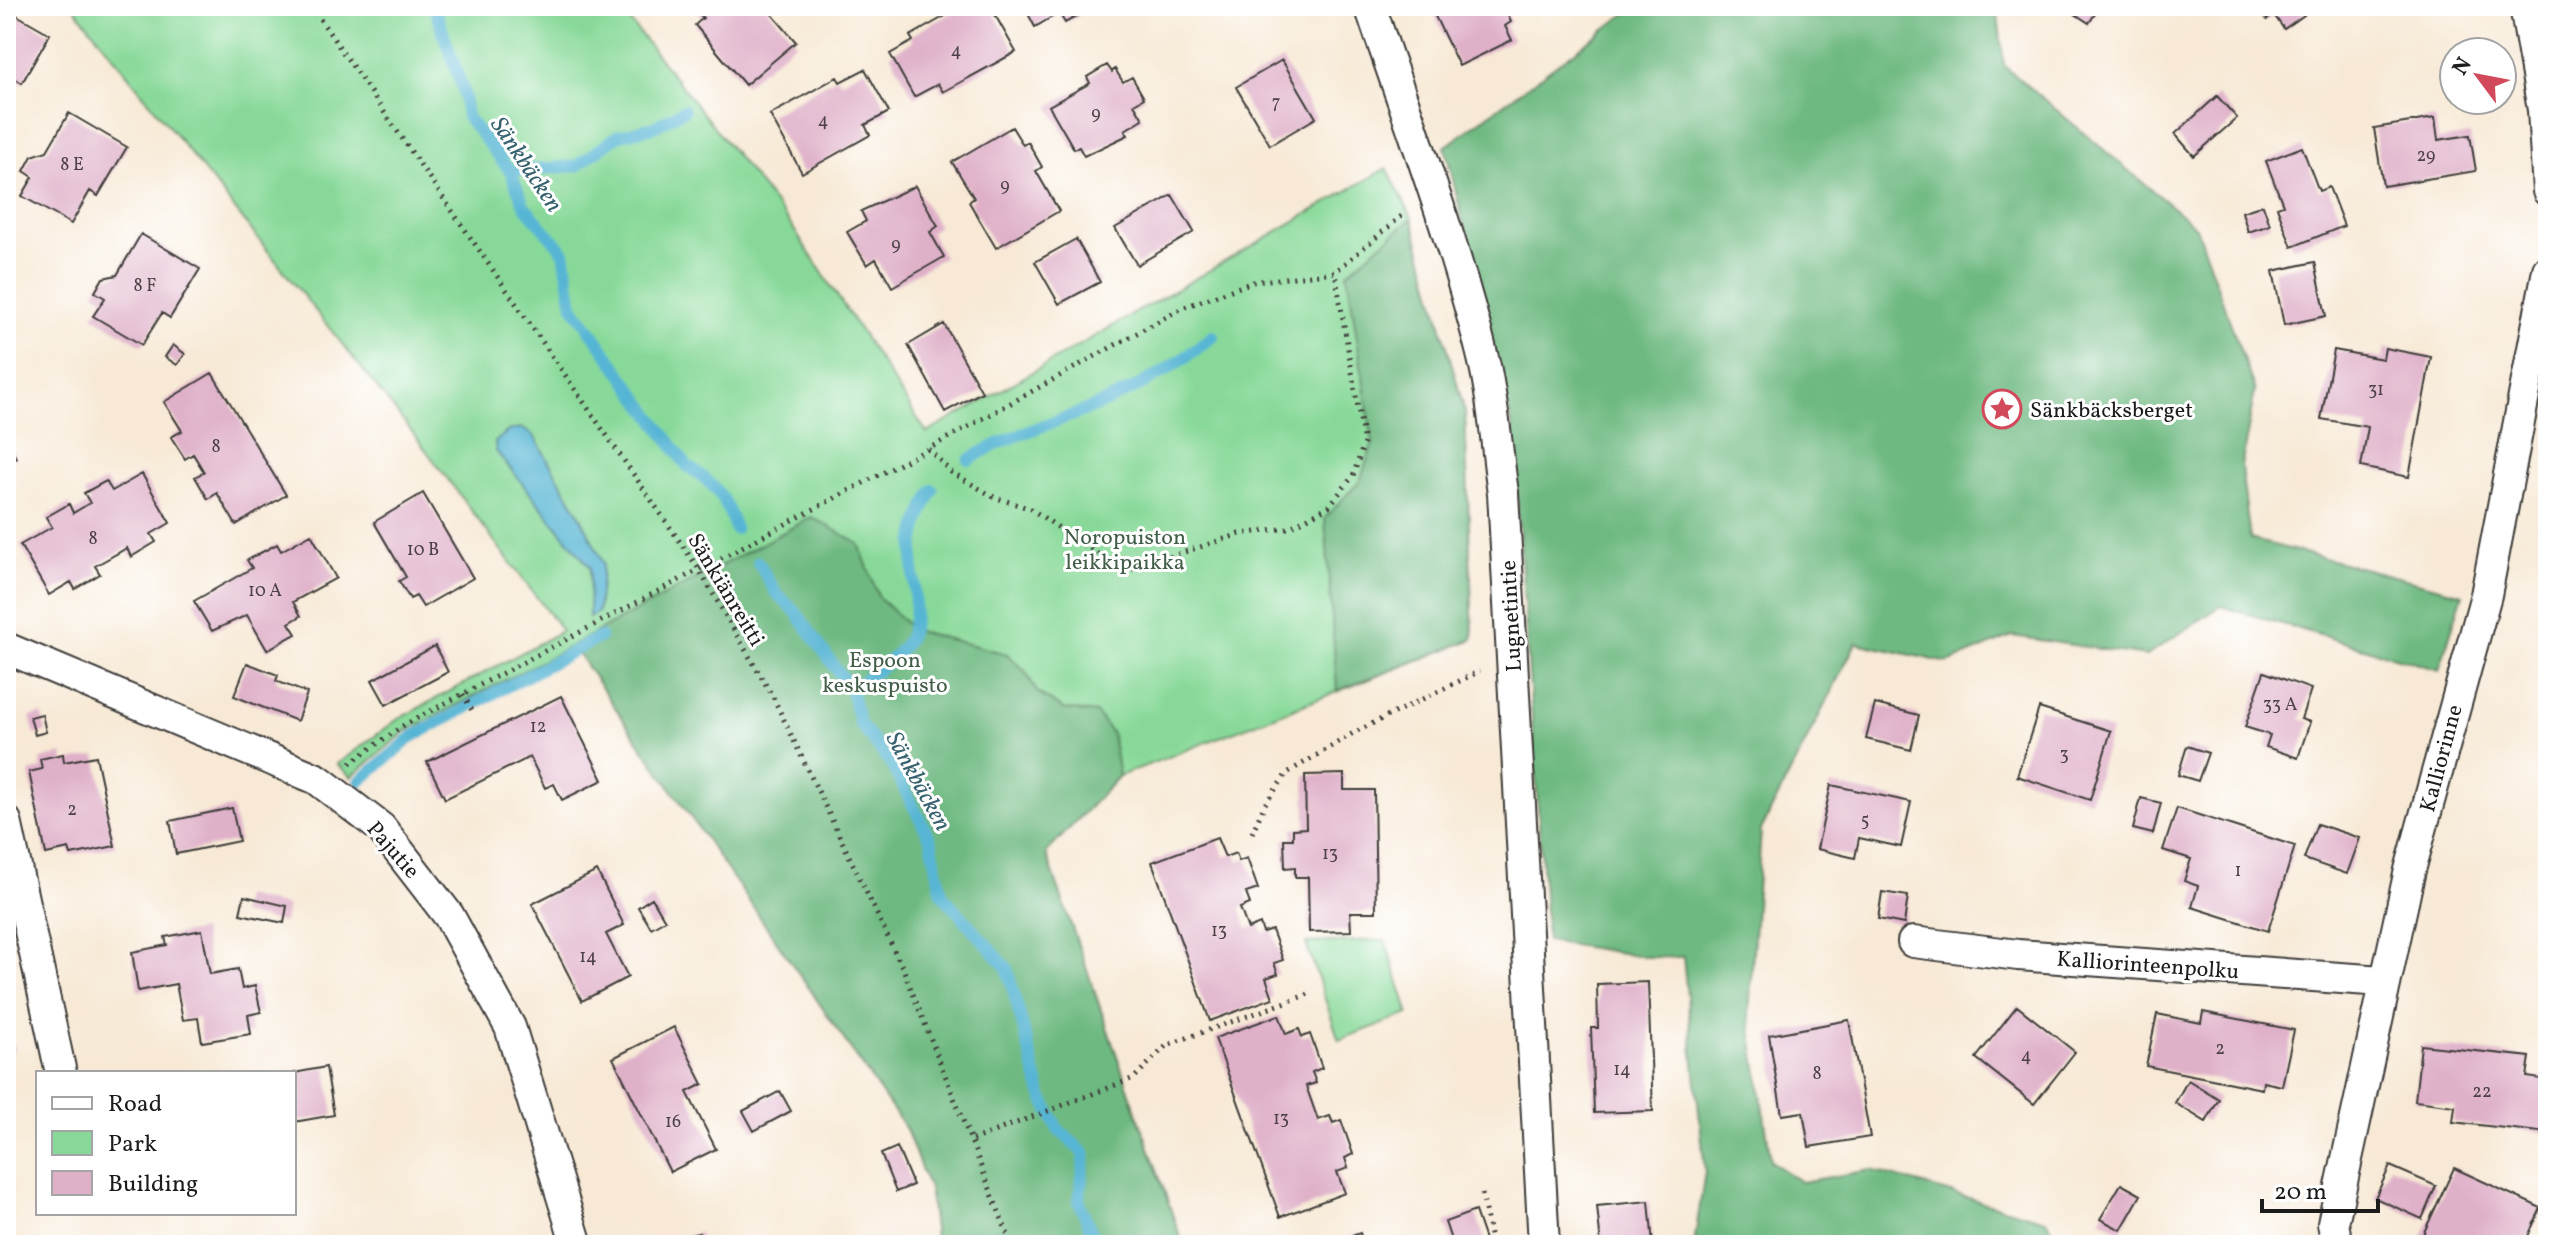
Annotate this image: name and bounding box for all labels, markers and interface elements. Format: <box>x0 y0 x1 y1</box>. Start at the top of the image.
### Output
north arrow <box>2438 36 2518 116</box>
house number: 4 <box>951 39 961 64</box>
text: N <box>2446 52 2481 82</box>
house number: 7 <box>1272 91 1280 116</box>
house number: 9 <box>1091 102 1101 127</box>
house number: 4 <box>818 109 828 134</box>
water label: Sänkbäcken <box>481 111 570 220</box>
house number: 29 <box>2417 144 2435 169</box>
house number: 8 E <box>60 153 84 178</box>
house number: 9 <box>1000 174 1010 199</box>
house number: 9 <box>891 233 901 258</box>
house number: 8 F <box>134 274 156 299</box>
house number: 31 <box>2368 378 2384 403</box>
place icon: Sänkbäcksberget <box>1981 388 2023 430</box>
place label: Sänkbäcksberget <box>2030 396 2193 427</box>
house number: 8 <box>211 435 221 460</box>
park label: Noropuiston leikkipaikka <box>1064 523 1186 579</box>
house number: 8 <box>88 527 98 552</box>
street label: Sänkiänreitti <box>679 528 771 653</box>
house number: 10 B <box>407 538 439 563</box>
street label: Lugnetintie <box>1494 559 1531 673</box>
house number: 10 A <box>248 579 282 604</box>
park label: Espoon keskuspuisto <box>822 646 948 702</box>
house number: 33 A <box>2263 693 2298 718</box>
street label: Kalliorinne <box>2413 702 2472 816</box>
house number: 12 <box>530 715 546 740</box>
water label: Sänkbäcken <box>876 726 958 838</box>
house number: 3 <box>2059 743 2069 768</box>
house number: 2 <box>67 798 77 823</box>
house number: 5 <box>1861 809 1869 834</box>
street label: Pajutie <box>358 815 426 886</box>
house number: 13 <box>1322 842 1338 867</box>
house number: 1 <box>2235 859 2241 884</box>
house number: 13 <box>1211 919 1227 944</box>
house number: 14 <box>579 945 597 970</box>
street label: Kalliorinteenpolku <box>2056 945 2240 988</box>
house number: 2 <box>2215 1037 2225 1062</box>
house number: 4 <box>2021 1044 2031 1069</box>
house number: 14 <box>1613 1058 1631 1083</box>
house number: 8 <box>1812 1062 1822 1087</box>
legend <box>36 1071 296 1215</box>
house number: 22 <box>2472 1080 2492 1105</box>
text: Road <box>108 1088 162 1122</box>
house number: 13 <box>1273 1107 1289 1132</box>
house number: 16 <box>665 1110 681 1135</box>
text: Park <box>108 1128 157 1162</box>
scale bar <box>2262 1163 2378 1213</box>
text: Building <box>108 1168 198 1202</box>
text: 20 m <box>2274 1176 2327 1210</box>

